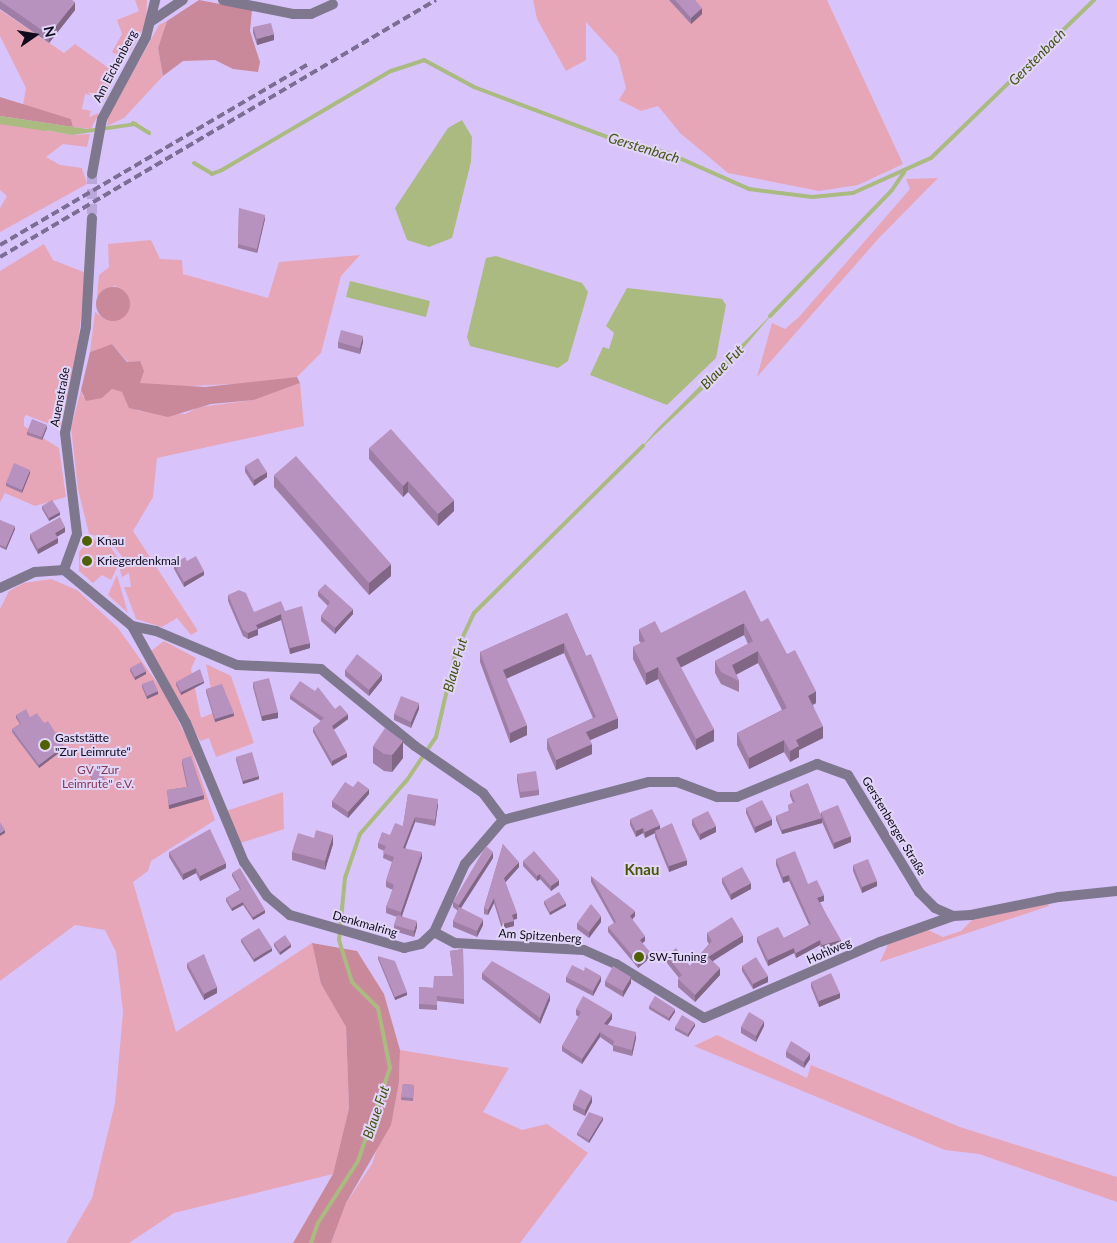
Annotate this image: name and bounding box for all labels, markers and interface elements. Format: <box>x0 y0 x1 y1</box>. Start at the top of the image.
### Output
north arrow <box>10 10 60 60</box>
text: N <box>41 24 60 39</box>
water label: Gerstenbach <box>1005 25 1069 89</box>
street label: Am Eichenberg <box>90 27 140 105</box>
water label: Gerstenbach <box>606 129 682 167</box>
water label: Blaue Fut <box>697 341 747 393</box>
street label: Auenstraße <box>47 366 73 428</box>
place label: Knau <box>97 534 124 548</box>
marker: Knau <box>81 535 93 547</box>
place label: Kriegerdenkmal <box>97 554 180 568</box>
marker: Kriegerdenkmal <box>81 555 93 567</box>
water label: Blaue Fut <box>439 636 471 694</box>
place label: Gaststätte "Zur Leimrute“ <box>55 731 131 759</box>
marker: Gaststätte "Zur Leimrute“ <box>39 739 51 751</box>
park label: GV "Zur Leimrute" e.V. <box>62 763 134 791</box>
street label: Gerstenberger Straße <box>859 774 929 878</box>
district label: Knau <box>625 861 659 879</box>
street label: Denkmalring <box>331 908 399 940</box>
street label: Am Spitzenberg <box>498 926 582 946</box>
street label: Hohlweg <box>804 935 854 967</box>
place label: SW-Tuning <box>649 950 706 964</box>
marker: SW-Tuning <box>633 951 645 963</box>
water label: Blaue Fut <box>359 1083 393 1141</box>

